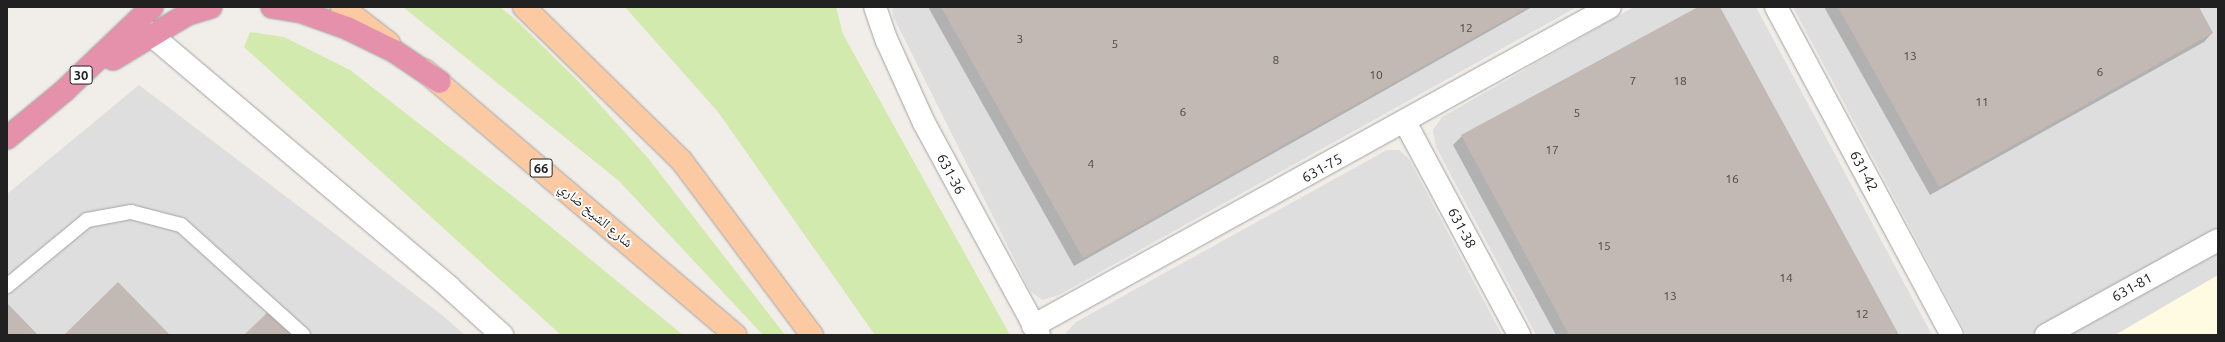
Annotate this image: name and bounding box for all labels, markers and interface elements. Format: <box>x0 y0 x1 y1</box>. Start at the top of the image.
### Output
house number: 12 <box>1459 21 1473 35</box>
house number: 3 <box>1017 32 1023 46</box>
house number: 5 <box>1112 37 1118 51</box>
house number: 13 <box>1903 49 1917 63</box>
house number: 8 <box>1273 53 1279 67</box>
road number: 30 <box>69 64 93 86</box>
house number: 6 <box>2097 65 2103 79</box>
house number: 10 <box>1369 68 1383 82</box>
house number: 7 <box>1630 74 1636 88</box>
house number: 18 <box>1673 74 1687 88</box>
house number: 11 <box>1975 95 1989 109</box>
house number: 6 <box>1180 105 1186 119</box>
house number: 5 <box>1574 106 1580 120</box>
house number: 17 <box>1545 143 1559 157</box>
street label: 631-42 <box>1846 148 1882 194</box>
street label: 631-75 <box>1299 150 1345 186</box>
street label: 631-36 <box>933 151 969 197</box>
road number: 66 <box>529 157 553 179</box>
house number: 4 <box>1088 157 1094 171</box>
house number: 16 <box>1725 172 1739 186</box>
street label: شارع الشيخ ضاري <box>556 179 636 251</box>
street label: 631-38 <box>1444 205 1480 251</box>
house number: 15 <box>1597 239 1611 253</box>
street label: 631-81 <box>2109 269 2155 305</box>
house number: 14 <box>1779 271 1793 285</box>
house number: 13 <box>1663 289 1677 303</box>
house number: 12 <box>1855 307 1869 321</box>

